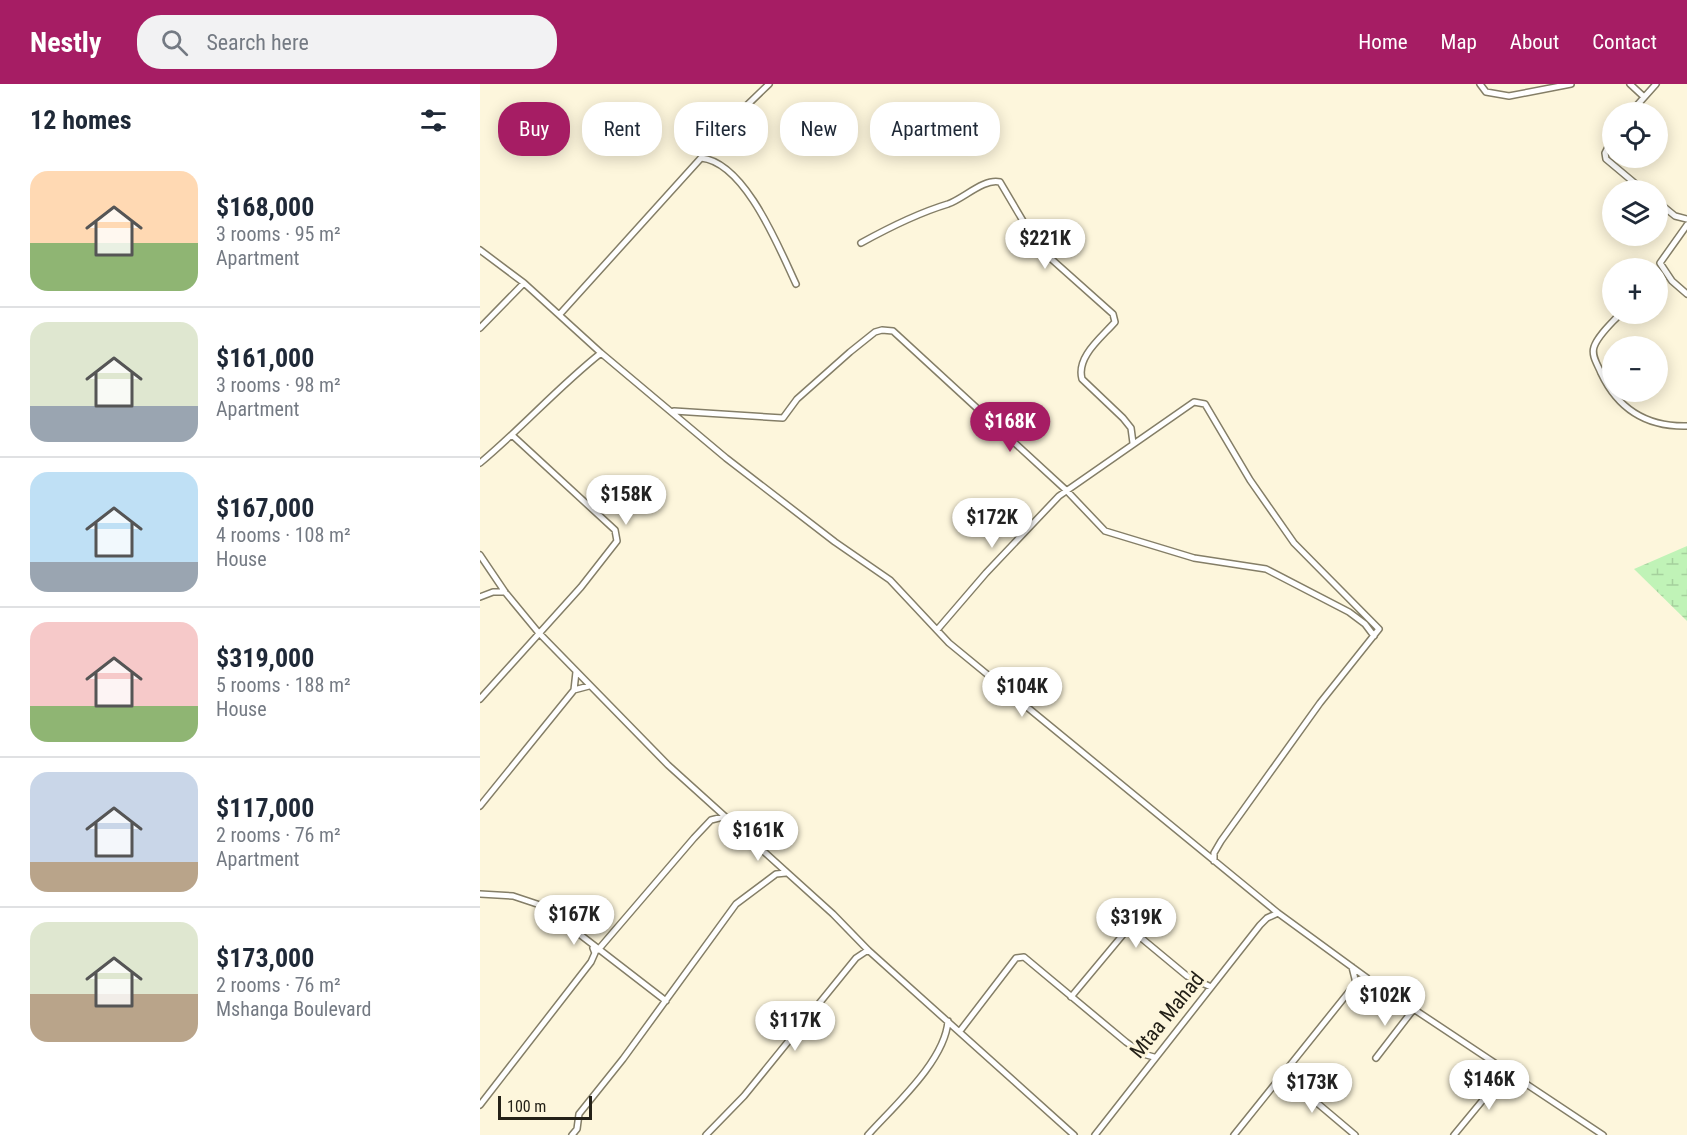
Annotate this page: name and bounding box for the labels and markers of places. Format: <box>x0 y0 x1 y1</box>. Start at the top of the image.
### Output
pin: $221K <box>1003 219 1087 270</box>
pin: $168K <box>968 402 1052 453</box>
pin: $158K <box>584 475 668 526</box>
pin: $172K <box>950 498 1034 549</box>
pin: $104K <box>980 667 1064 718</box>
pin: $161K <box>716 811 800 862</box>
pin: $167K <box>532 895 616 946</box>
pin: $319K <box>1094 898 1178 949</box>
pin: $102K <box>1343 976 1427 1027</box>
pin: $117K <box>753 1001 837 1052</box>
pin: $146K <box>1447 1060 1531 1111</box>
pin: $173K <box>1270 1063 1354 1114</box>

